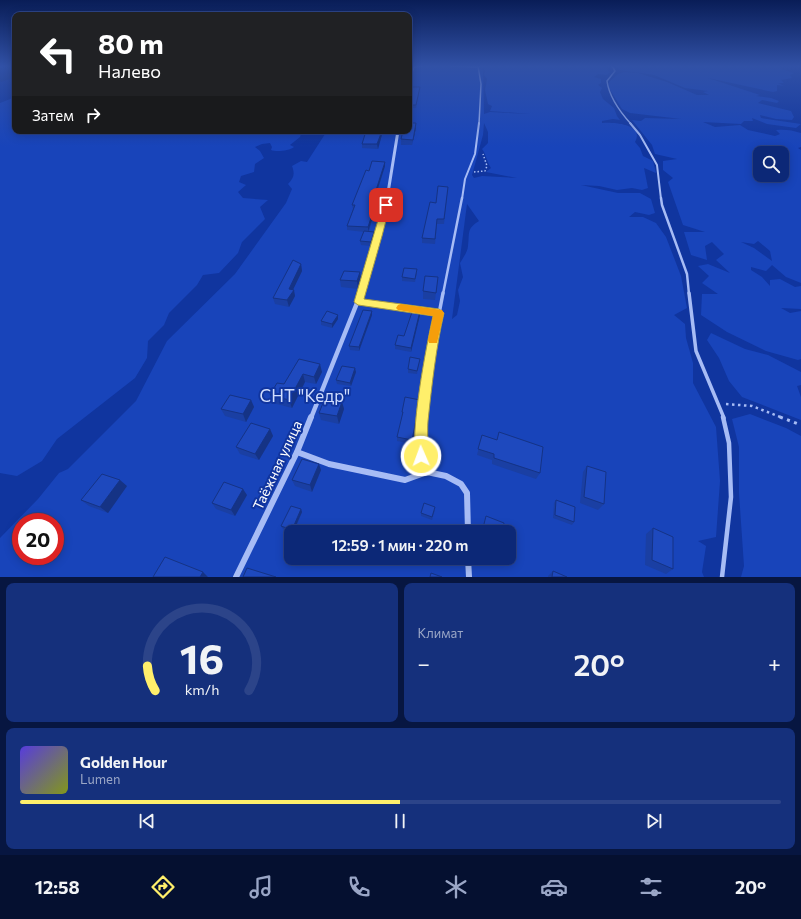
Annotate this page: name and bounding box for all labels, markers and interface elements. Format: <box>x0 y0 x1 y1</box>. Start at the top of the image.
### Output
text: 80 m <box>98 26 164 60</box>
icon: left <box>32 28 84 80</box>
text: Налево <box>98 60 161 82</box>
icon: right <box>82 104 104 126</box>
text: Затем <box>32 106 74 124</box>
map controls <box>753 146 789 182</box>
button: search <box>753 146 789 182</box>
pin <box>369 188 403 222</box>
icon: arrive <box>375 194 397 216</box>
park label: СНТ "Кедр" <box>260 385 350 406</box>
street label: Таёжная улица <box>249 417 305 513</box>
position arrow <box>400 435 442 477</box>
speed limit sign: 20 <box>12 513 64 565</box>
text: 12:59 · 1 мин · 220 m <box>332 536 468 554</box>
text: Климат <box>418 625 463 641</box>
text: 16 <box>180 631 224 682</box>
text: 20° <box>573 645 625 682</box>
text: − <box>418 650 430 677</box>
text: + <box>768 650 781 677</box>
text: km/h <box>184 679 219 697</box>
text: Golden Hour <box>80 753 167 771</box>
text: Lumen <box>80 771 120 787</box>
icon: previous <box>136 810 158 832</box>
icon: pause <box>389 810 411 832</box>
icon: next <box>643 810 665 832</box>
icon: directions <box>149 873 177 901</box>
icon: music <box>247 873 275 901</box>
icon: phone <box>345 873 373 901</box>
icon: climate <box>442 873 470 901</box>
icon: car <box>540 873 568 901</box>
icon: filters <box>637 873 665 901</box>
text: 12:58 <box>35 876 80 898</box>
text: 20° <box>735 876 766 898</box>

